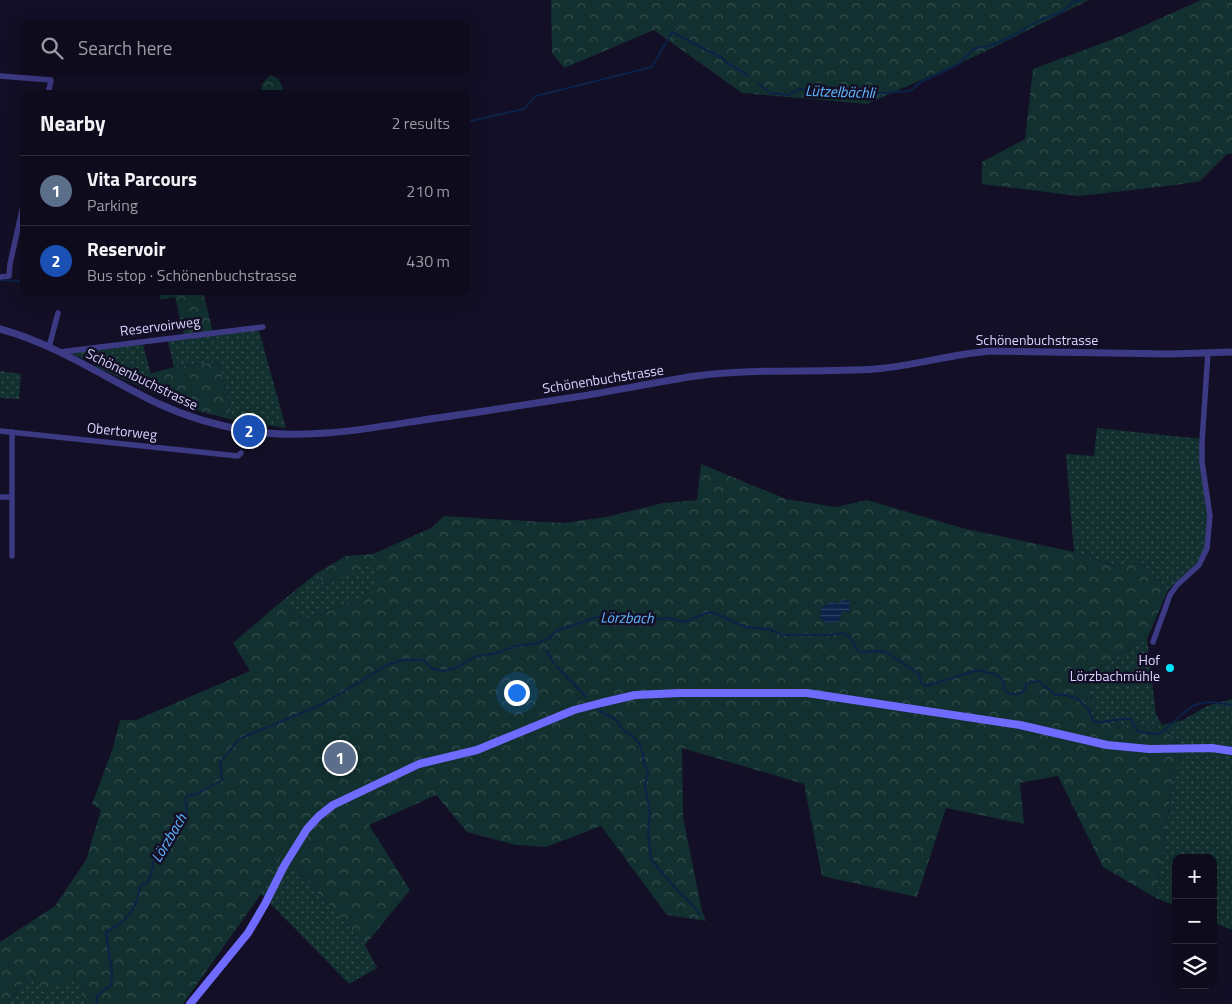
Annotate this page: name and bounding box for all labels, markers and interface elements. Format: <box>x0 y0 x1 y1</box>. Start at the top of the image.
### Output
search box <box>20 20 470 75</box>
text: Search here <box>78 33 172 62</box>
icon: search <box>38 34 66 62</box>
water label: Lützelbächli <box>805 79 877 104</box>
text: Nearby <box>40 107 105 139</box>
text: 2 results <box>391 111 450 135</box>
text: Vita Parcours <box>87 164 197 193</box>
text: 1 <box>52 179 60 203</box>
text: 210 m <box>406 179 450 203</box>
text: Parking <box>87 193 138 217</box>
text: Reservoir <box>87 234 165 263</box>
text: 2 <box>52 249 60 273</box>
text: 430 m <box>406 249 450 273</box>
text: Bus stop · Schönenbuchstrasse <box>87 263 297 287</box>
street label: Reservoirweg <box>119 310 201 341</box>
street label: Schönenbuchstrasse <box>976 329 1098 350</box>
street label: Schönenbuchstrasse <box>83 342 202 415</box>
street label: Schönenbuchstrasse <box>541 359 665 398</box>
pin: 2 <box>233 412 265 450</box>
street label: Obertorweg <box>86 416 158 445</box>
water label: Lörzbach <box>600 606 654 629</box>
place label: Hof Lörzbachmühle <box>1070 649 1160 686</box>
marker: Hof Lörzbachmühle <box>1164 662 1176 674</box>
your location <box>504 680 530 706</box>
pin: 1 <box>324 739 356 777</box>
water label: Lörzbach <box>145 809 192 866</box>
map controls <box>1172 854 1217 989</box>
button: + <box>1172 854 1217 899</box>
button: − <box>1172 899 1217 944</box>
button: layers <box>1172 944 1217 989</box>

